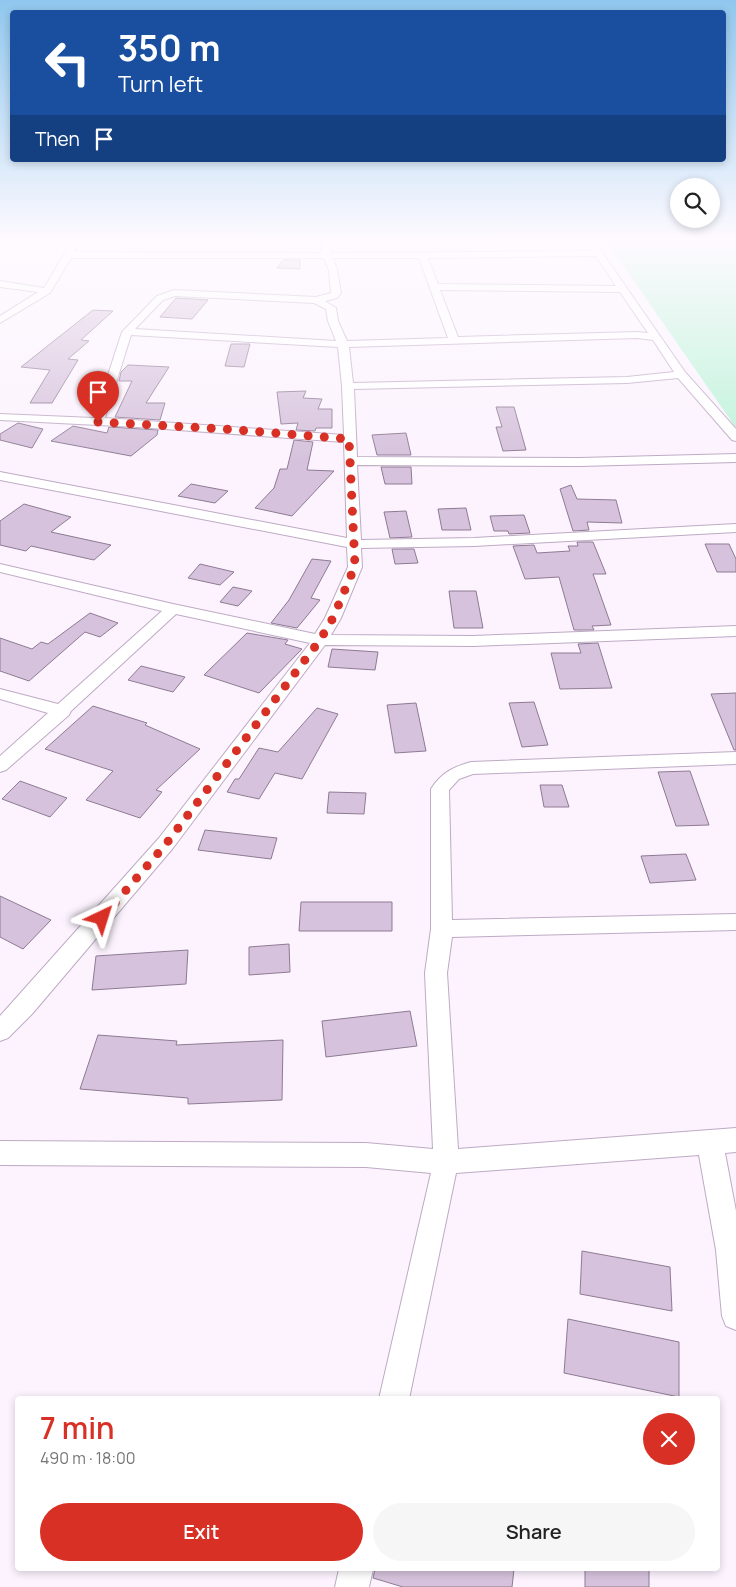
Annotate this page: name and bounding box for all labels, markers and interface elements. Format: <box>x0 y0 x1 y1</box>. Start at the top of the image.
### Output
text: 350 m <box>118 24 220 72</box>
icon: left <box>35 30 100 95</box>
text: Turn left <box>118 69 203 99</box>
icon: arrive <box>90 125 118 153</box>
text: Then <box>35 126 80 152</box>
map controls <box>670 178 720 228</box>
button: search <box>670 178 720 228</box>
pin <box>77 371 119 422</box>
icon: arrive <box>84 378 112 406</box>
position arrow <box>75 891 127 943</box>
text: 7 min <box>40 1407 115 1448</box>
button: close <box>643 1413 695 1465</box>
text: 490 m · 18:00 <box>40 1447 136 1469</box>
button: Exit <box>40 1503 363 1561</box>
button: Share <box>373 1503 695 1561</box>

